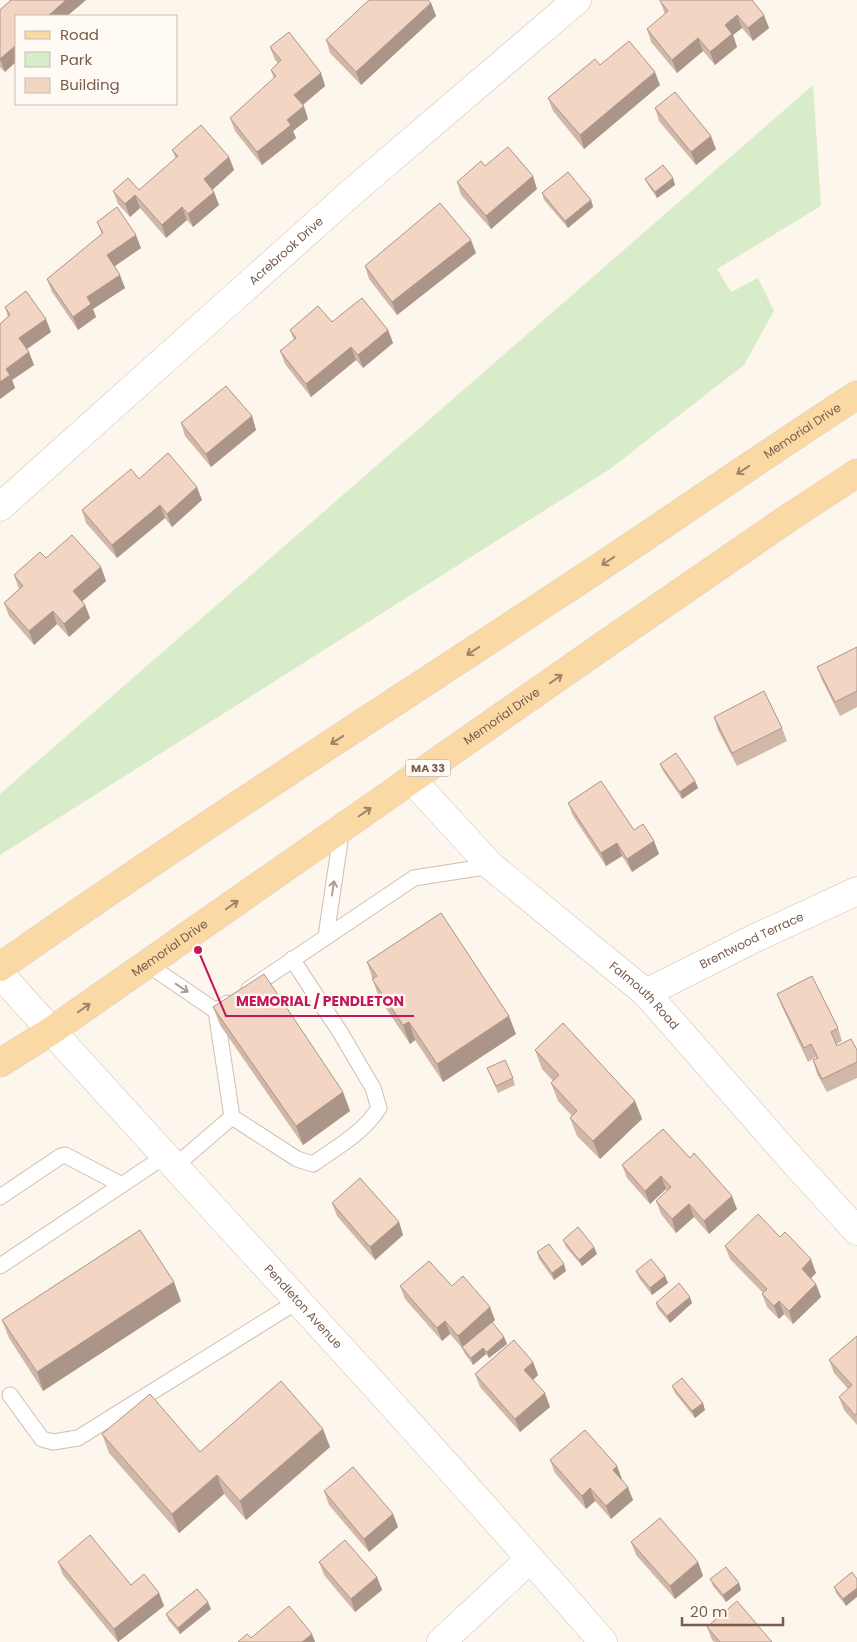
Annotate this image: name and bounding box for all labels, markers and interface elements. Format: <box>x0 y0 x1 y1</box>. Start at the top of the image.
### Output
legend <box>15 15 178 105</box>
text: Road <box>60 24 99 45</box>
text: Park <box>60 49 92 70</box>
text: Building <box>60 74 120 95</box>
street label: Acrebrook Drive <box>245 213 327 289</box>
street label: Memorial Drive <box>760 399 844 462</box>
one-way arrow <box>736 465 750 475</box>
one-way arrow <box>602 556 616 566</box>
one-way arrow <box>466 645 480 656</box>
one-way arrow <box>549 674 563 684</box>
street label: Memorial Drive <box>460 683 543 749</box>
one-way arrow <box>330 734 344 745</box>
road number: MA 33 <box>406 760 450 776</box>
one-way arrow <box>358 807 372 817</box>
one-way arrow <box>328 880 338 896</box>
one-way arrow <box>225 900 239 910</box>
street label: Brentwood Terrace <box>697 908 806 973</box>
street label: Memorial Drive <box>128 915 211 980</box>
street label: Falmouth Road <box>606 957 683 1033</box>
one-way arrow <box>174 983 188 993</box>
callout: MEMORIAL / PENDLETON <box>226 987 414 1016</box>
text: MEMORIAL / PENDLETON <box>236 991 404 1011</box>
one-way arrow <box>77 1003 91 1013</box>
street label: Pendleton Avenue <box>261 1260 346 1352</box>
scale bar <box>682 1594 783 1626</box>
text: 20 m <box>690 1601 728 1622</box>

